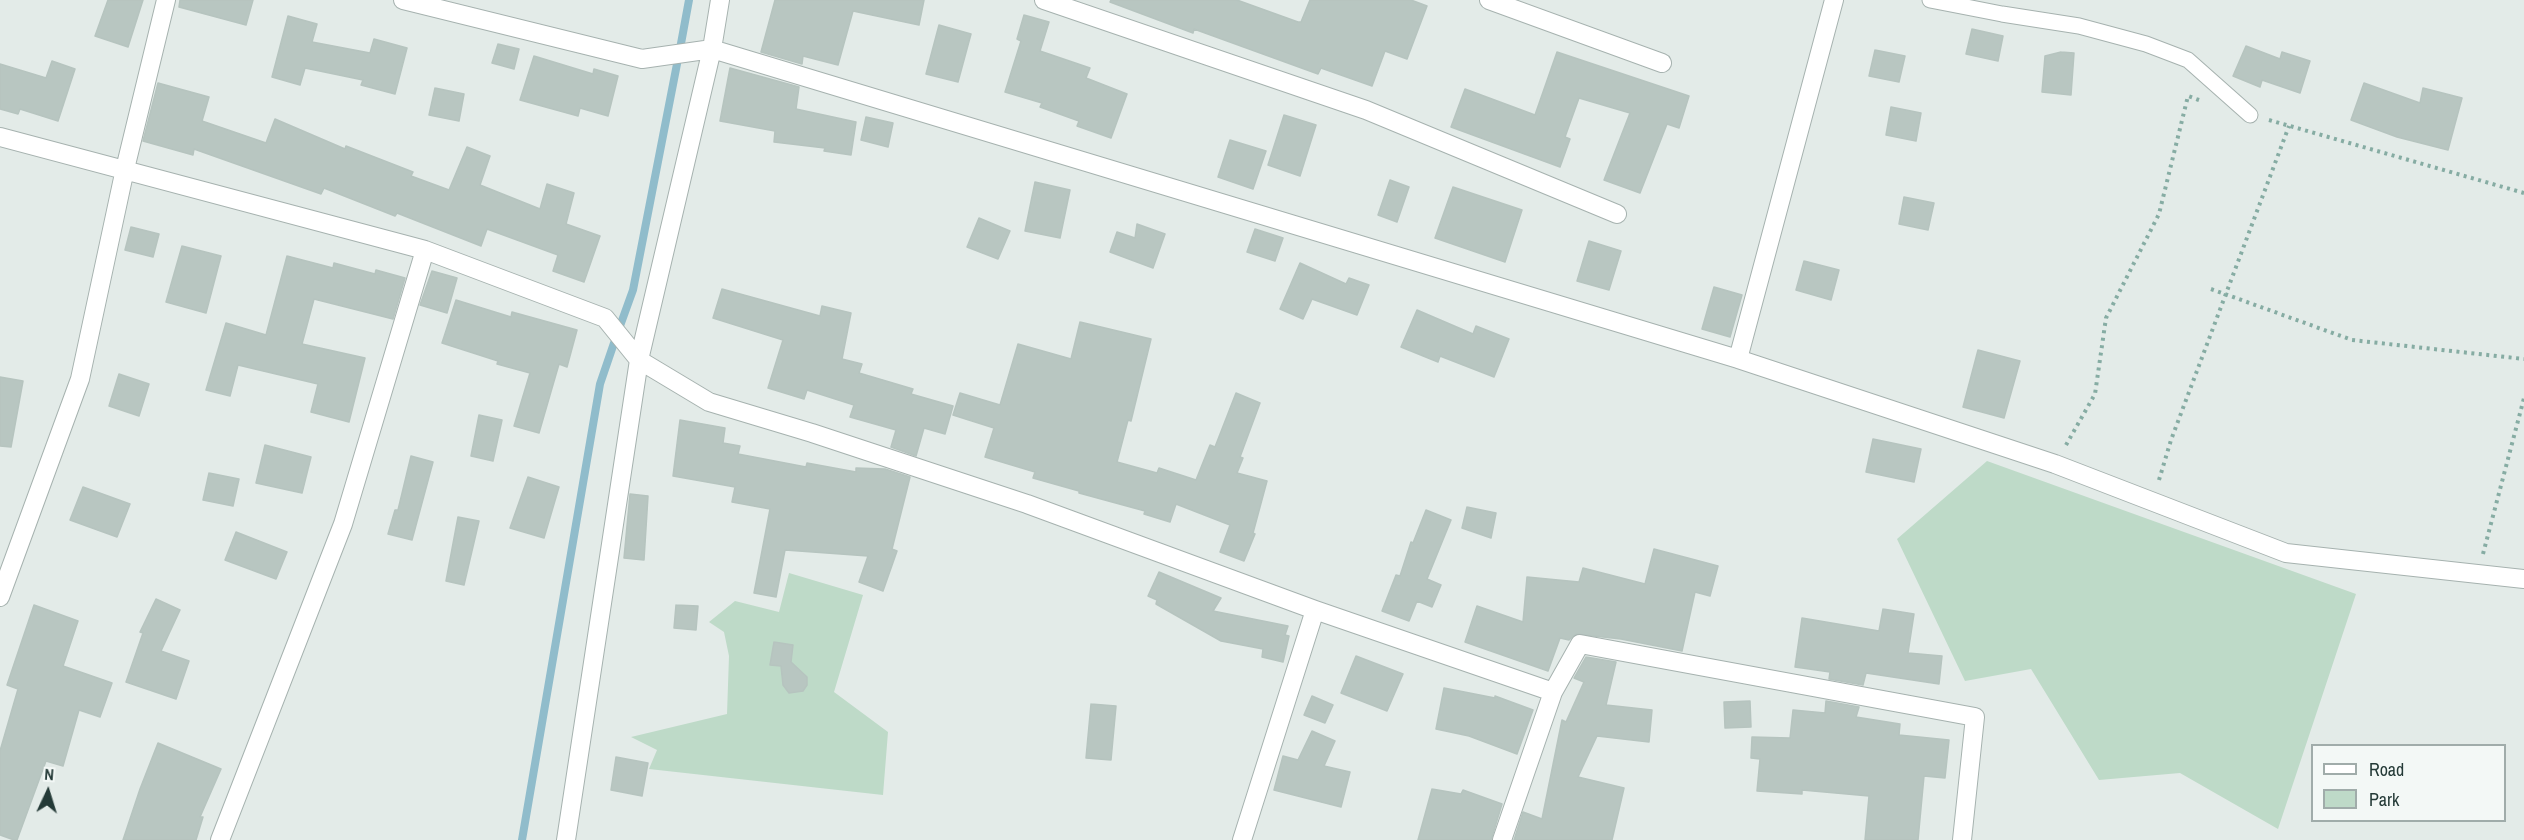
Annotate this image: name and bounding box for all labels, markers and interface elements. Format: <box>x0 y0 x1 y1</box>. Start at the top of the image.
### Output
legend <box>2311 744 2506 822</box>
text: Road <box>2369 757 2404 782</box>
north arrow <box>18 762 78 822</box>
text: N <box>44 763 55 785</box>
text: Park <box>2369 787 2399 812</box>

